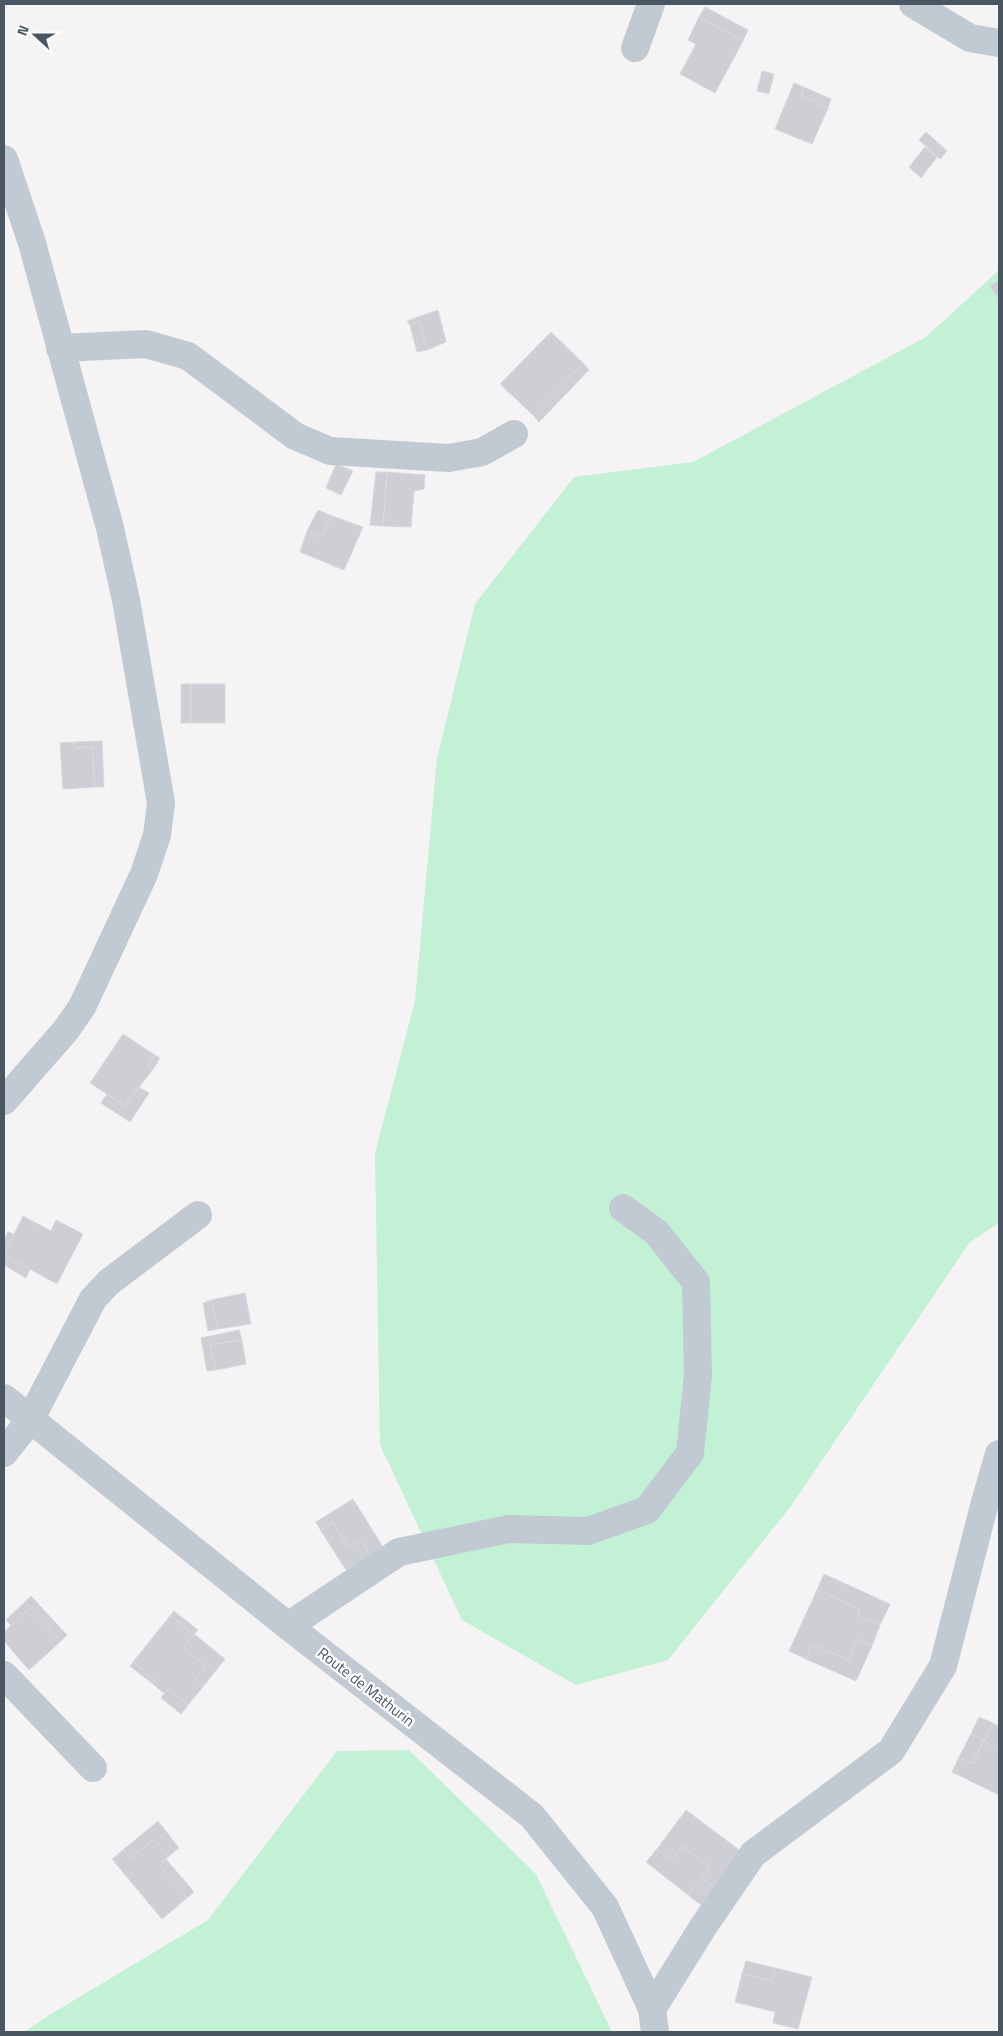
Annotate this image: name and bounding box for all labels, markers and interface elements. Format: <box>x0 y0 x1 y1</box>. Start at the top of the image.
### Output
north arrow <box>10 10 60 60</box>
text: N <box>11 22 34 38</box>
street label: Route de Mathurin <box>313 1641 420 1732</box>

